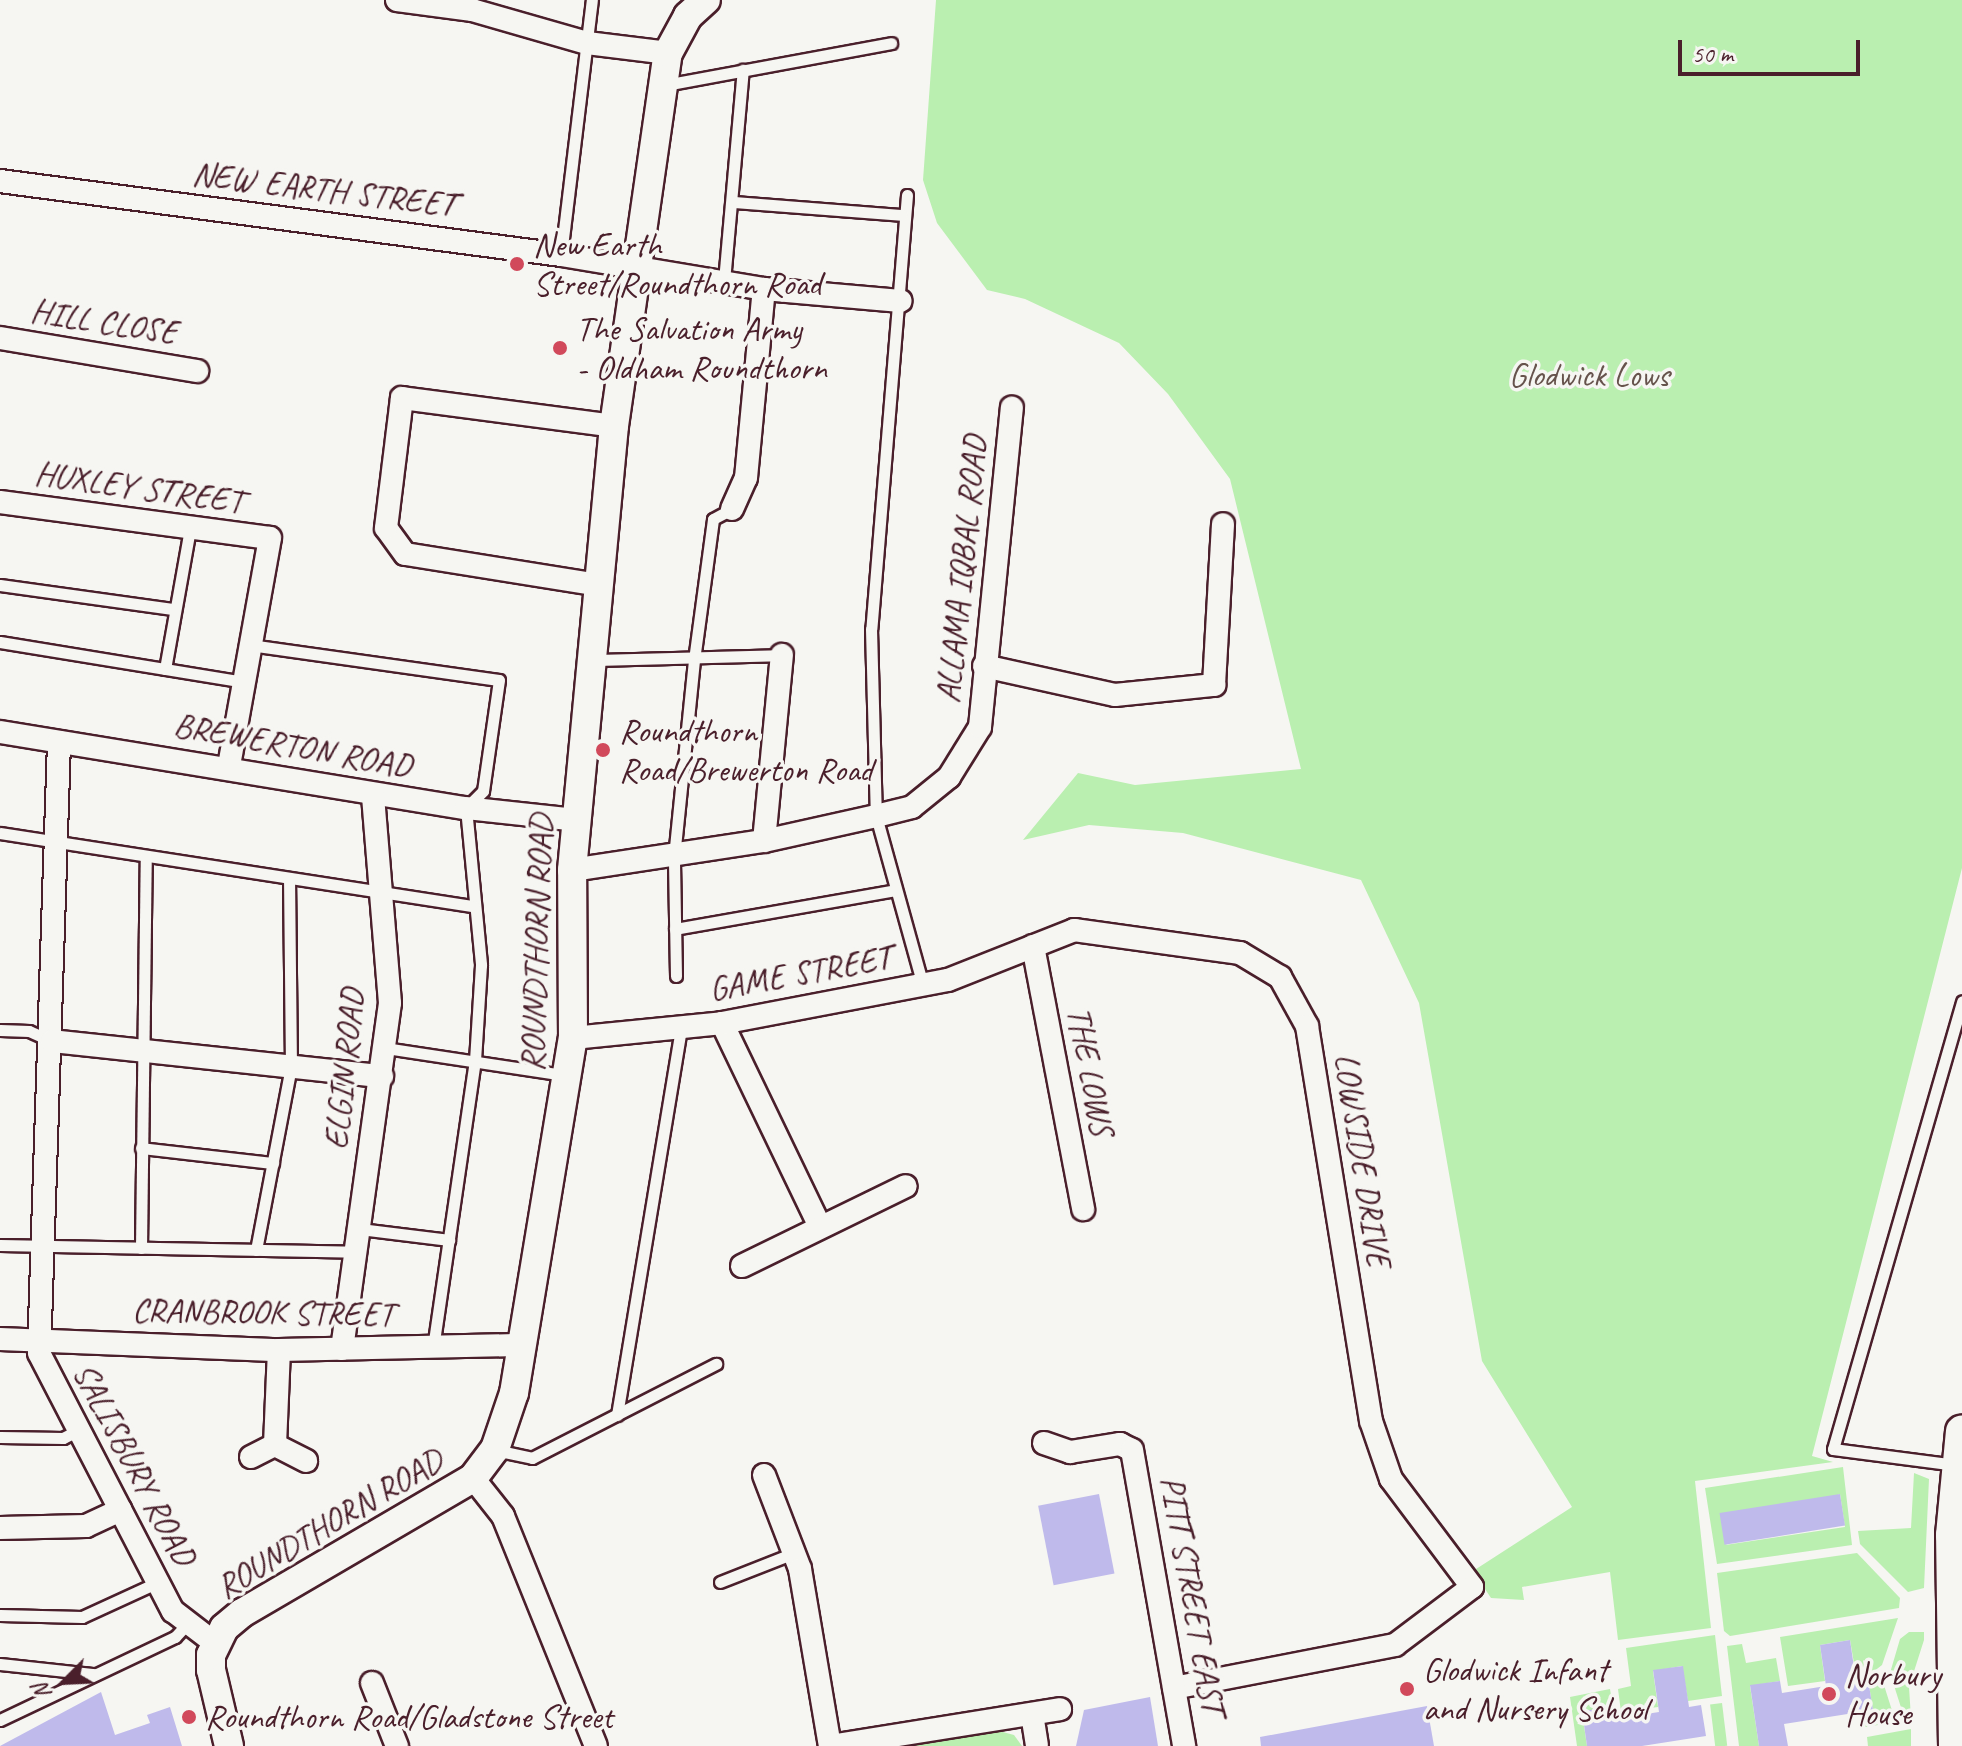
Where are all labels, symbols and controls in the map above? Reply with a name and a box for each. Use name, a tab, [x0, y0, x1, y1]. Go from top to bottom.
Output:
scale bar	[1682, 24, 1864, 74]
text: 50 m	[1692, 39, 1733, 69]
street label: NEW EARTH STREET	[189, 152, 459, 226]
place label: New Earth Street/Roundthorn Road	[533, 224, 821, 304]
marker: New Earth Street/Roundthorn Road	[508, 255, 526, 273]
street label: HILL CLOSE	[27, 289, 181, 353]
place label: The Salvation Army - Oldham Roundthorn	[576, 308, 827, 388]
marker: The Salvation Army - Oldham Roundthorn	[551, 339, 569, 357]
park label: Glodwick Lows	[1509, 355, 1669, 395]
street label: ALLAMA IQBAL ROAD	[927, 433, 995, 705]
street label: HUXLEY STREET	[33, 452, 245, 522]
street label: BREWERTON ROAD	[171, 704, 415, 786]
place label: Roundthorn Road/Brewerton Road	[619, 710, 873, 790]
marker: Roundthorn Road/Brewerton Road	[594, 741, 612, 759]
street label: ROUNDTHORN ROAD	[511, 813, 561, 1073]
street label: GAME STREET	[706, 937, 894, 1009]
street label: ELGIN ROAD	[315, 987, 373, 1151]
street label: THE LOWS	[1058, 1002, 1124, 1140]
street label: LOWSIDE DRIVE	[1326, 1050, 1400, 1270]
street label: CRANBROOK STREET	[132, 1289, 394, 1335]
street label: SALISBURY ROAD	[65, 1356, 205, 1572]
street label: ROUNDTHORN ROAD	[208, 1439, 450, 1607]
street label: PITT STREET EAST	[1152, 1472, 1234, 1718]
north arrow	[24, 1642, 104, 1722]
place label: Glodwick Infant and Nursery School	[1423, 1649, 1648, 1728]
place label: Norbury House	[1845, 1654, 1941, 1734]
text: N	[27, 1680, 58, 1704]
marker: Glodwick Infant and Nursery School	[1398, 1680, 1416, 1698]
marker: Norbury House	[1820, 1685, 1838, 1703]
place label: Roundthorn Road/Gladstone Street	[205, 1697, 613, 1737]
marker: Roundthorn Road/Gladstone Street	[180, 1708, 198, 1726]

